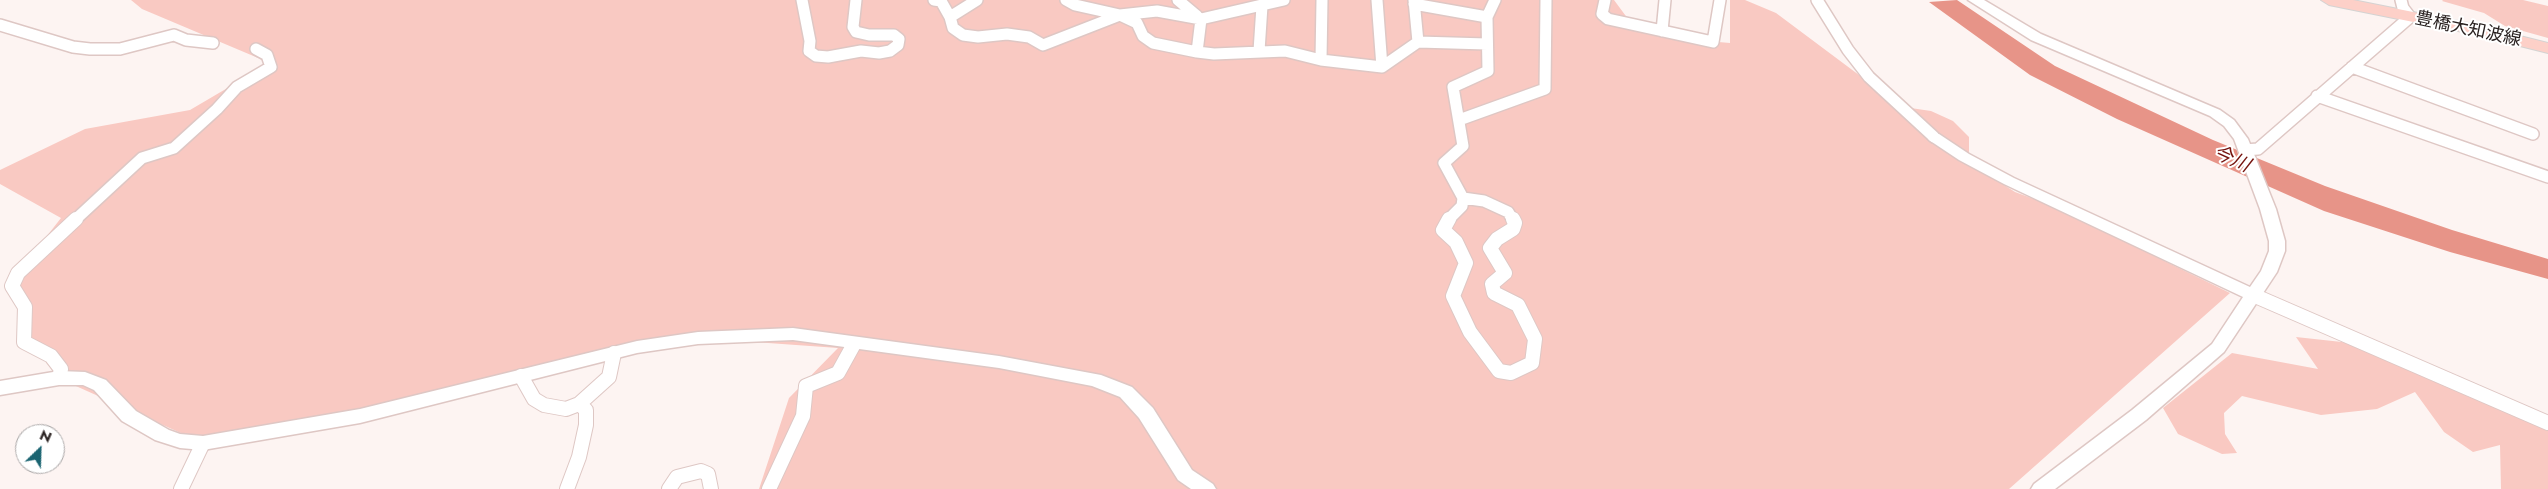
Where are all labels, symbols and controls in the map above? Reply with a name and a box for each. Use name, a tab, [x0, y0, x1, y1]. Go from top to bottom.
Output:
street label: 豊橋大知波線	[2413, 8, 2523, 52]
water label: 今川	[2209, 142, 2253, 178]
north arrow	[15, 424, 65, 474]
text: N	[37, 425, 55, 448]

